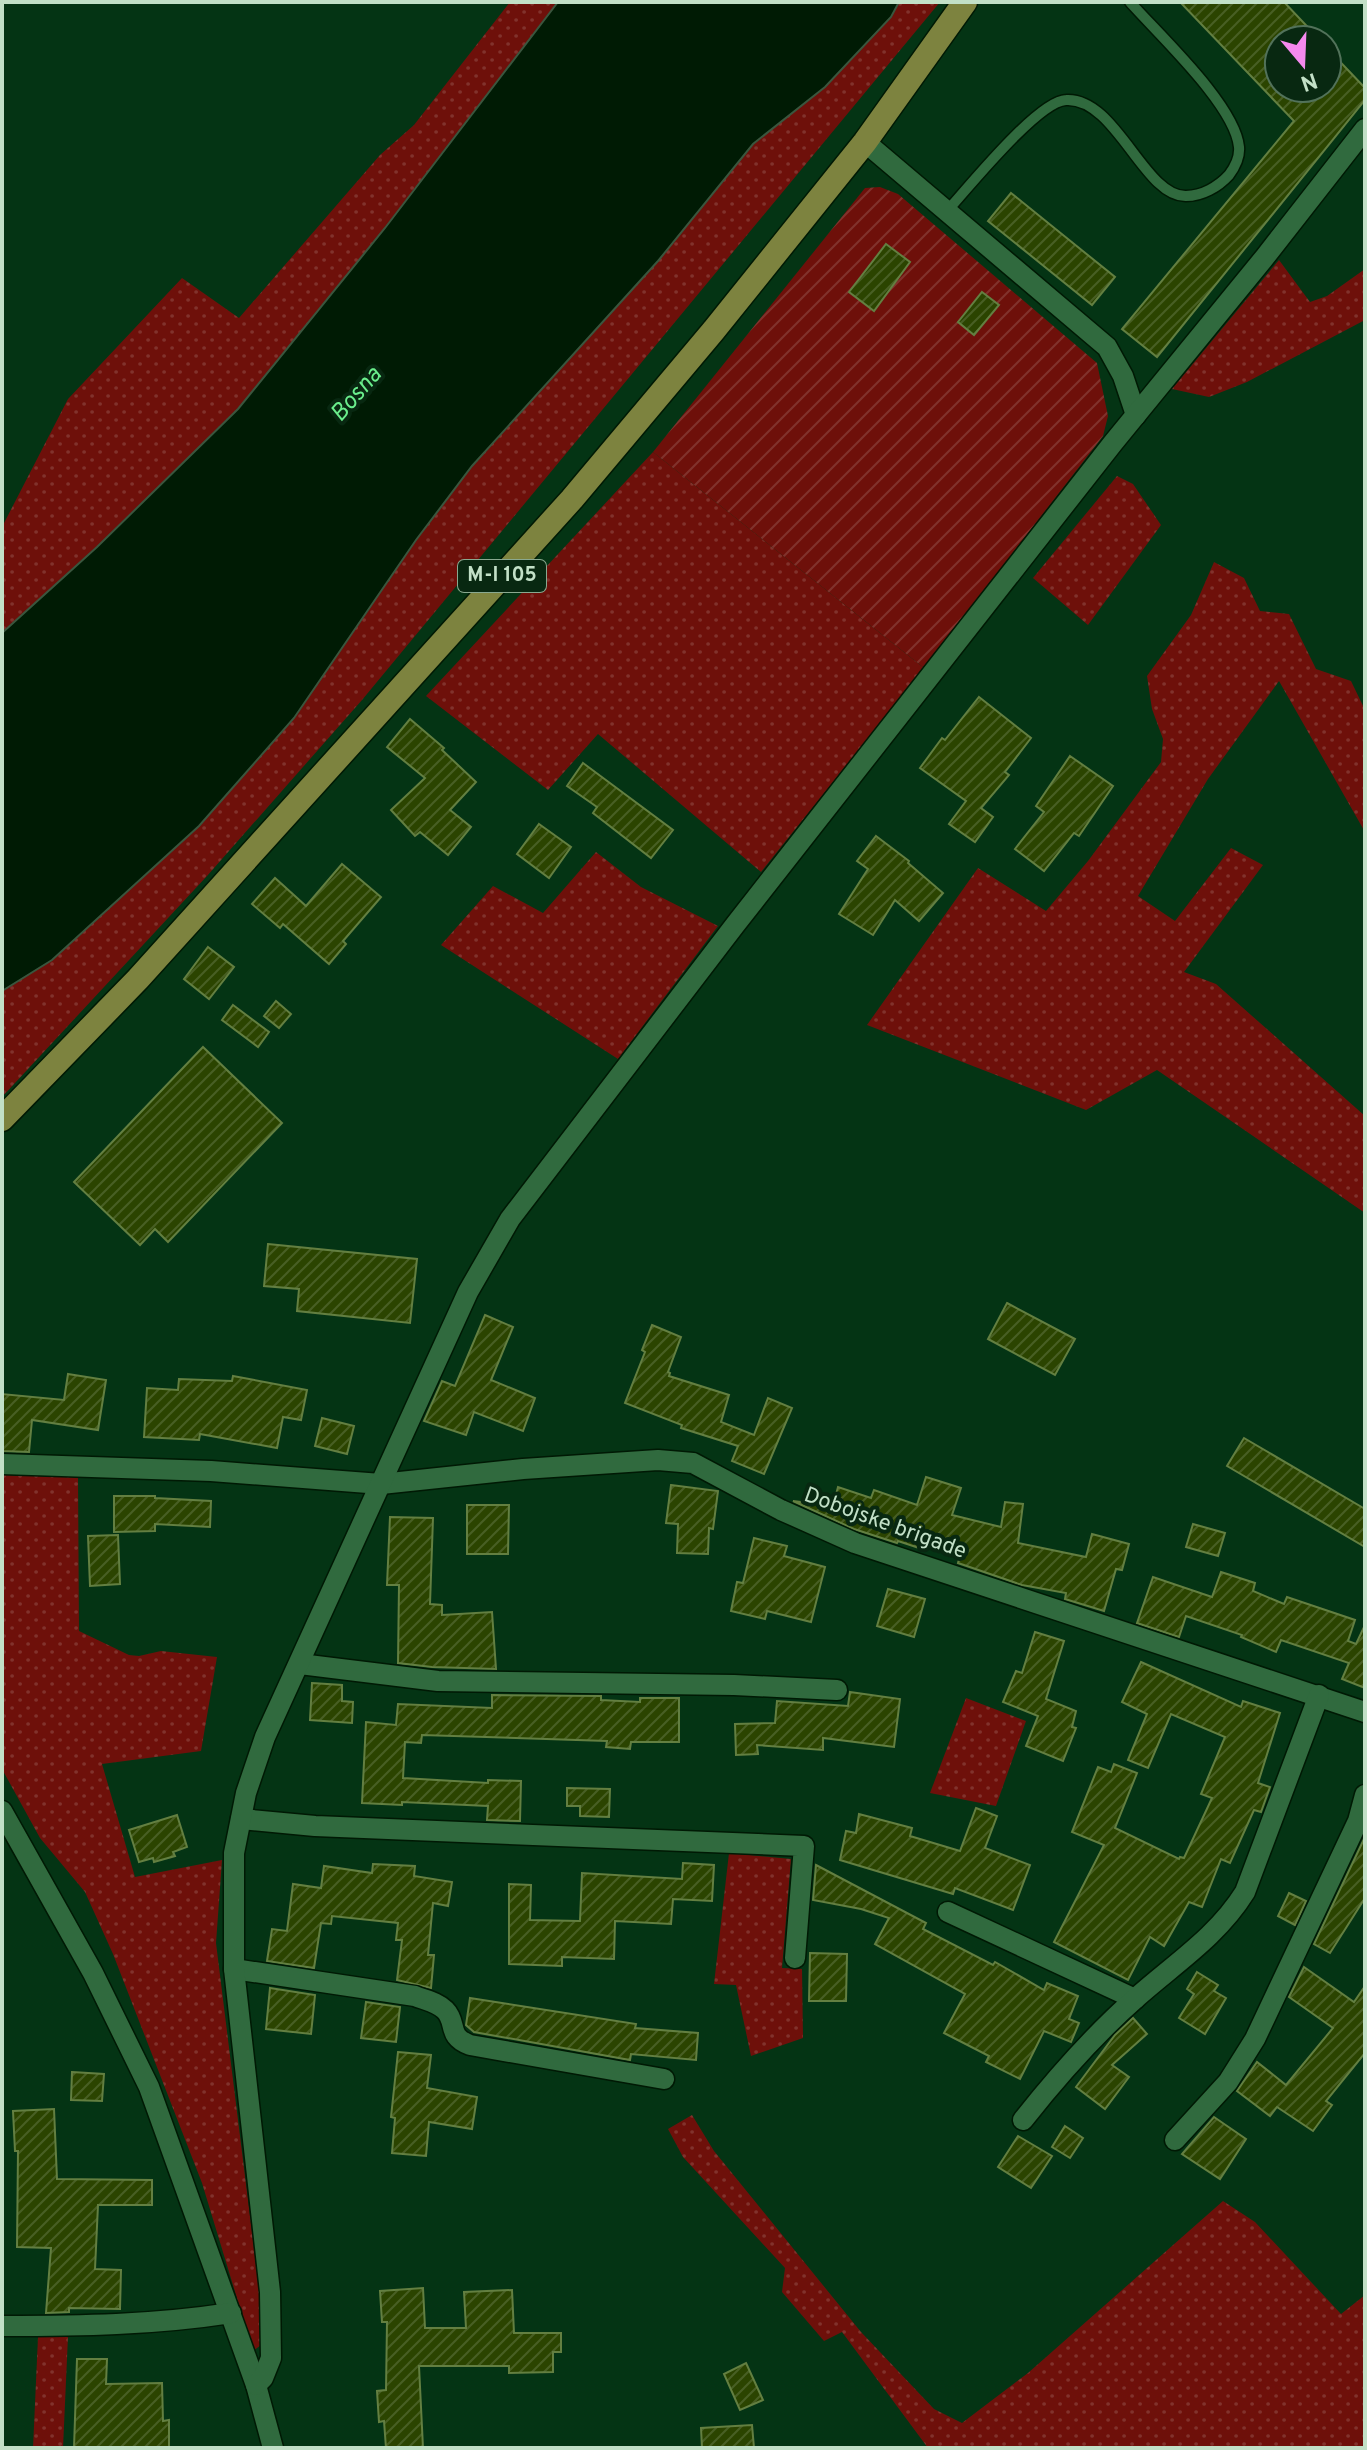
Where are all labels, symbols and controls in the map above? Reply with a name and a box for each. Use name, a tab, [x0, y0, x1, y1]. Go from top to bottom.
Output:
north arrow	[1263, 24, 1343, 104]
text: N	[1297, 65, 1321, 96]
water label: Bosna	[325, 361, 390, 429]
road number: M-I 105	[458, 560, 546, 592]
street label: Dobojske brigade	[800, 1482, 970, 1566]

